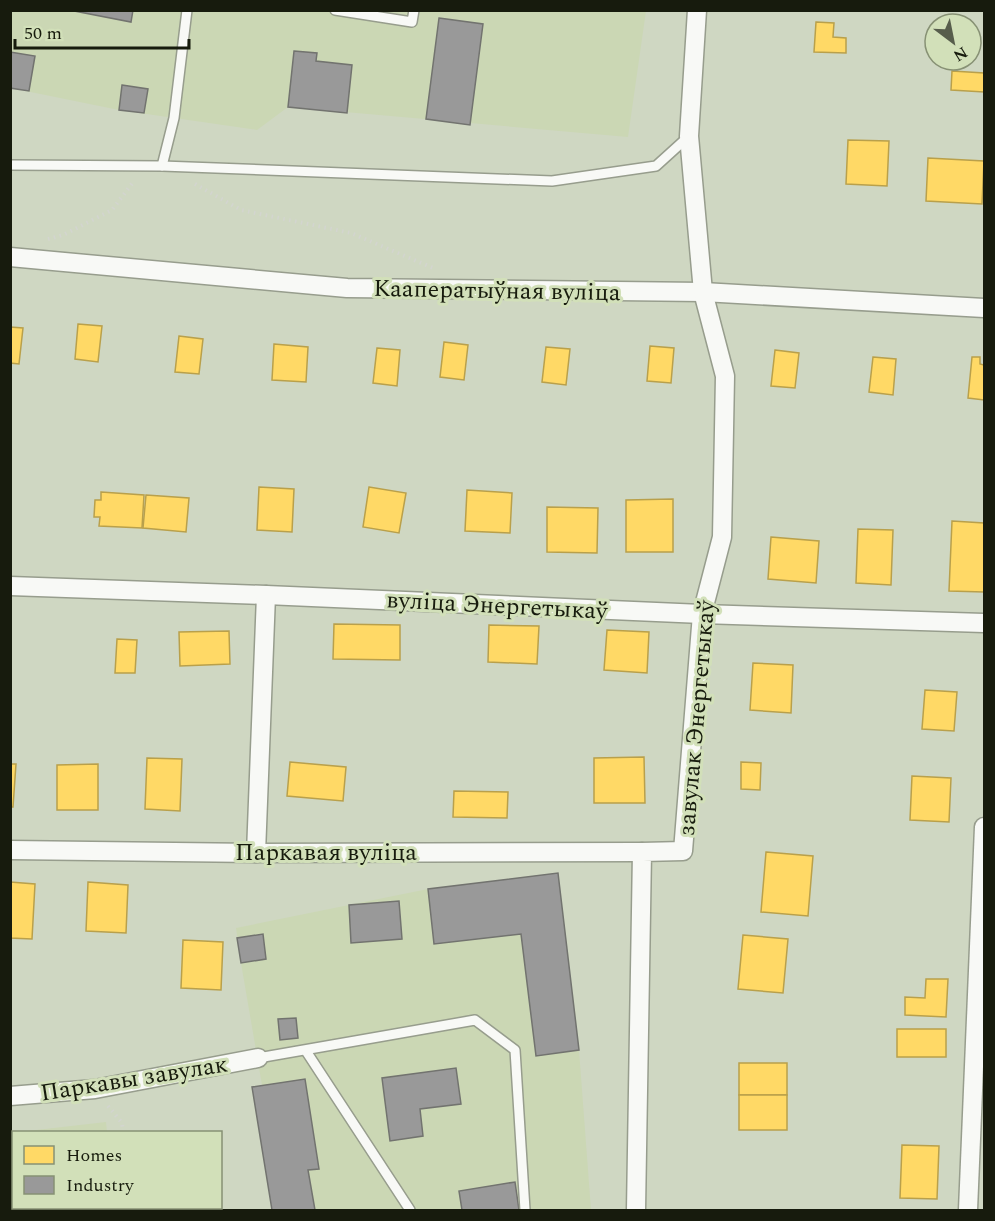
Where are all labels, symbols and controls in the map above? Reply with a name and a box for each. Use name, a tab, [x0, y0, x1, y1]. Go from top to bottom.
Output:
scale bar	[15, 12, 189, 50]
north arrow	[923, 12, 983, 72]
text: 50 m	[24, 20, 62, 47]
text: N	[949, 40, 972, 68]
street label: Кааператыўная вуліца	[373, 271, 621, 311]
street label: вуліца Энергетыкаў	[386, 582, 610, 630]
street label: завулак Энергетыкаў	[669, 597, 725, 837]
street label: Паркавая вуліца	[235, 835, 417, 871]
street label: Паркавы завулак	[38, 1046, 231, 1112]
legend	[12, 1131, 222, 1209]
text: Homes	[66, 1142, 122, 1169]
text: Industry	[66, 1172, 135, 1199]

